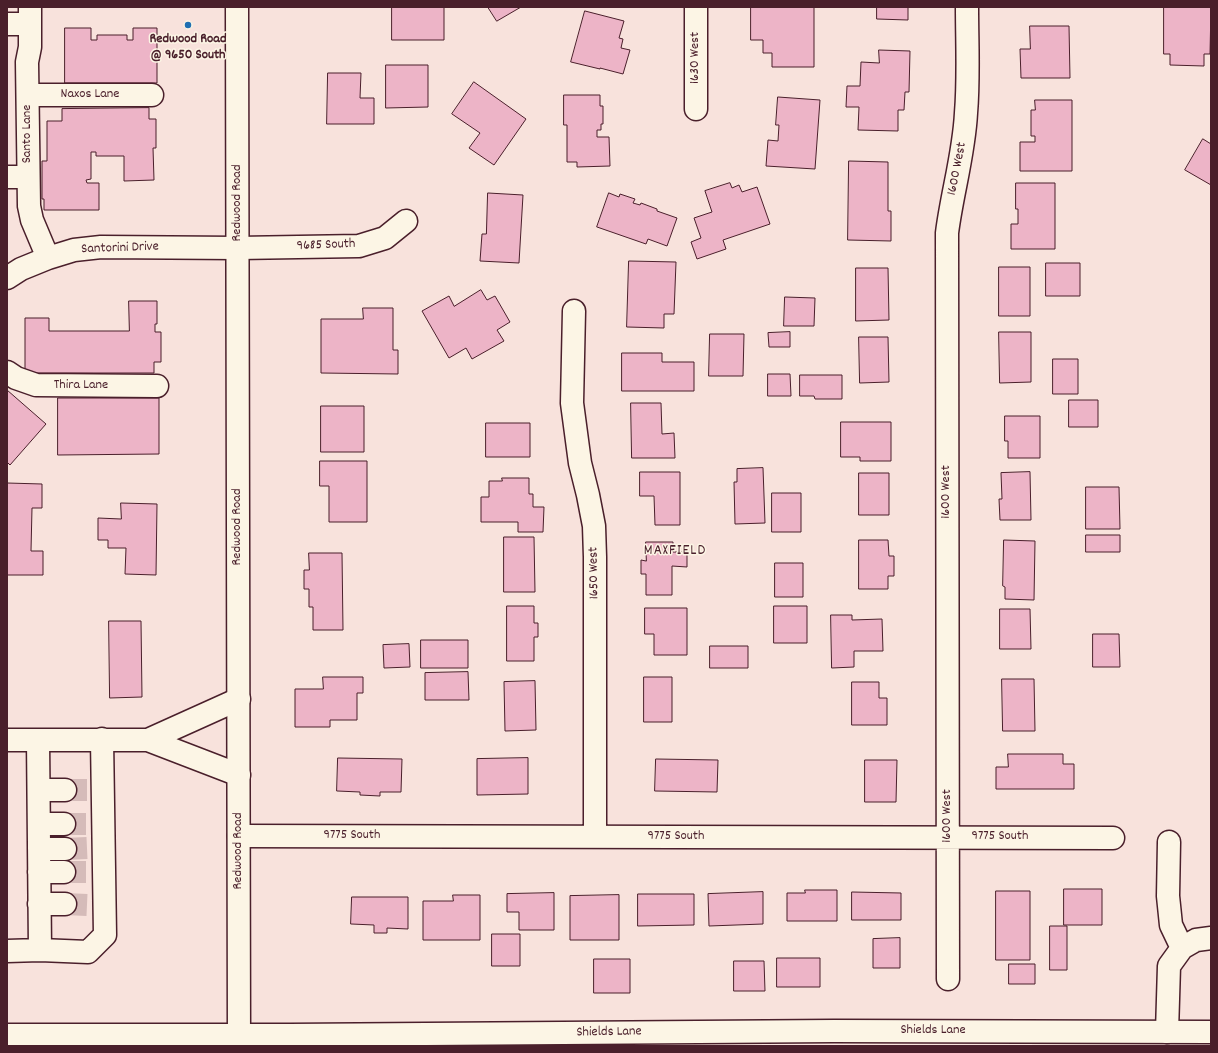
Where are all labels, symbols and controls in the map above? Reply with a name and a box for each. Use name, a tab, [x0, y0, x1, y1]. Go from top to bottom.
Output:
marker: Redwood Road @ 9650 South	[183, 20, 193, 30]
place label: Redwood Road @ 9650 South	[150, 32, 226, 64]
street label: 1630 West	[688, 32, 704, 84]
street label: Naxos Lane	[61, 87, 119, 103]
street label: Santo Lane	[20, 105, 36, 163]
street label: 1600 West	[945, 141, 971, 197]
street label: Redwood Road	[230, 165, 246, 241]
street label: 9685 South	[296, 237, 356, 255]
street label: Santorini Drive	[81, 239, 159, 259]
street label: Thira Lane	[54, 378, 108, 394]
street label: 1600 West	[939, 465, 955, 519]
street label: Redwood Road	[230, 489, 246, 565]
district label: MAXFIELD	[644, 543, 706, 561]
street label: 1650 West	[586, 547, 604, 599]
street label: 1600 West	[940, 789, 956, 843]
street label: Redwood Road	[231, 813, 247, 889]
street label: 9775 South	[324, 828, 380, 844]
street label: 9775 South	[648, 829, 704, 845]
street label: 9775 South	[972, 829, 1028, 845]
street label: Shields Lane	[900, 1023, 966, 1039]
street label: Shields Lane	[576, 1024, 642, 1042]

